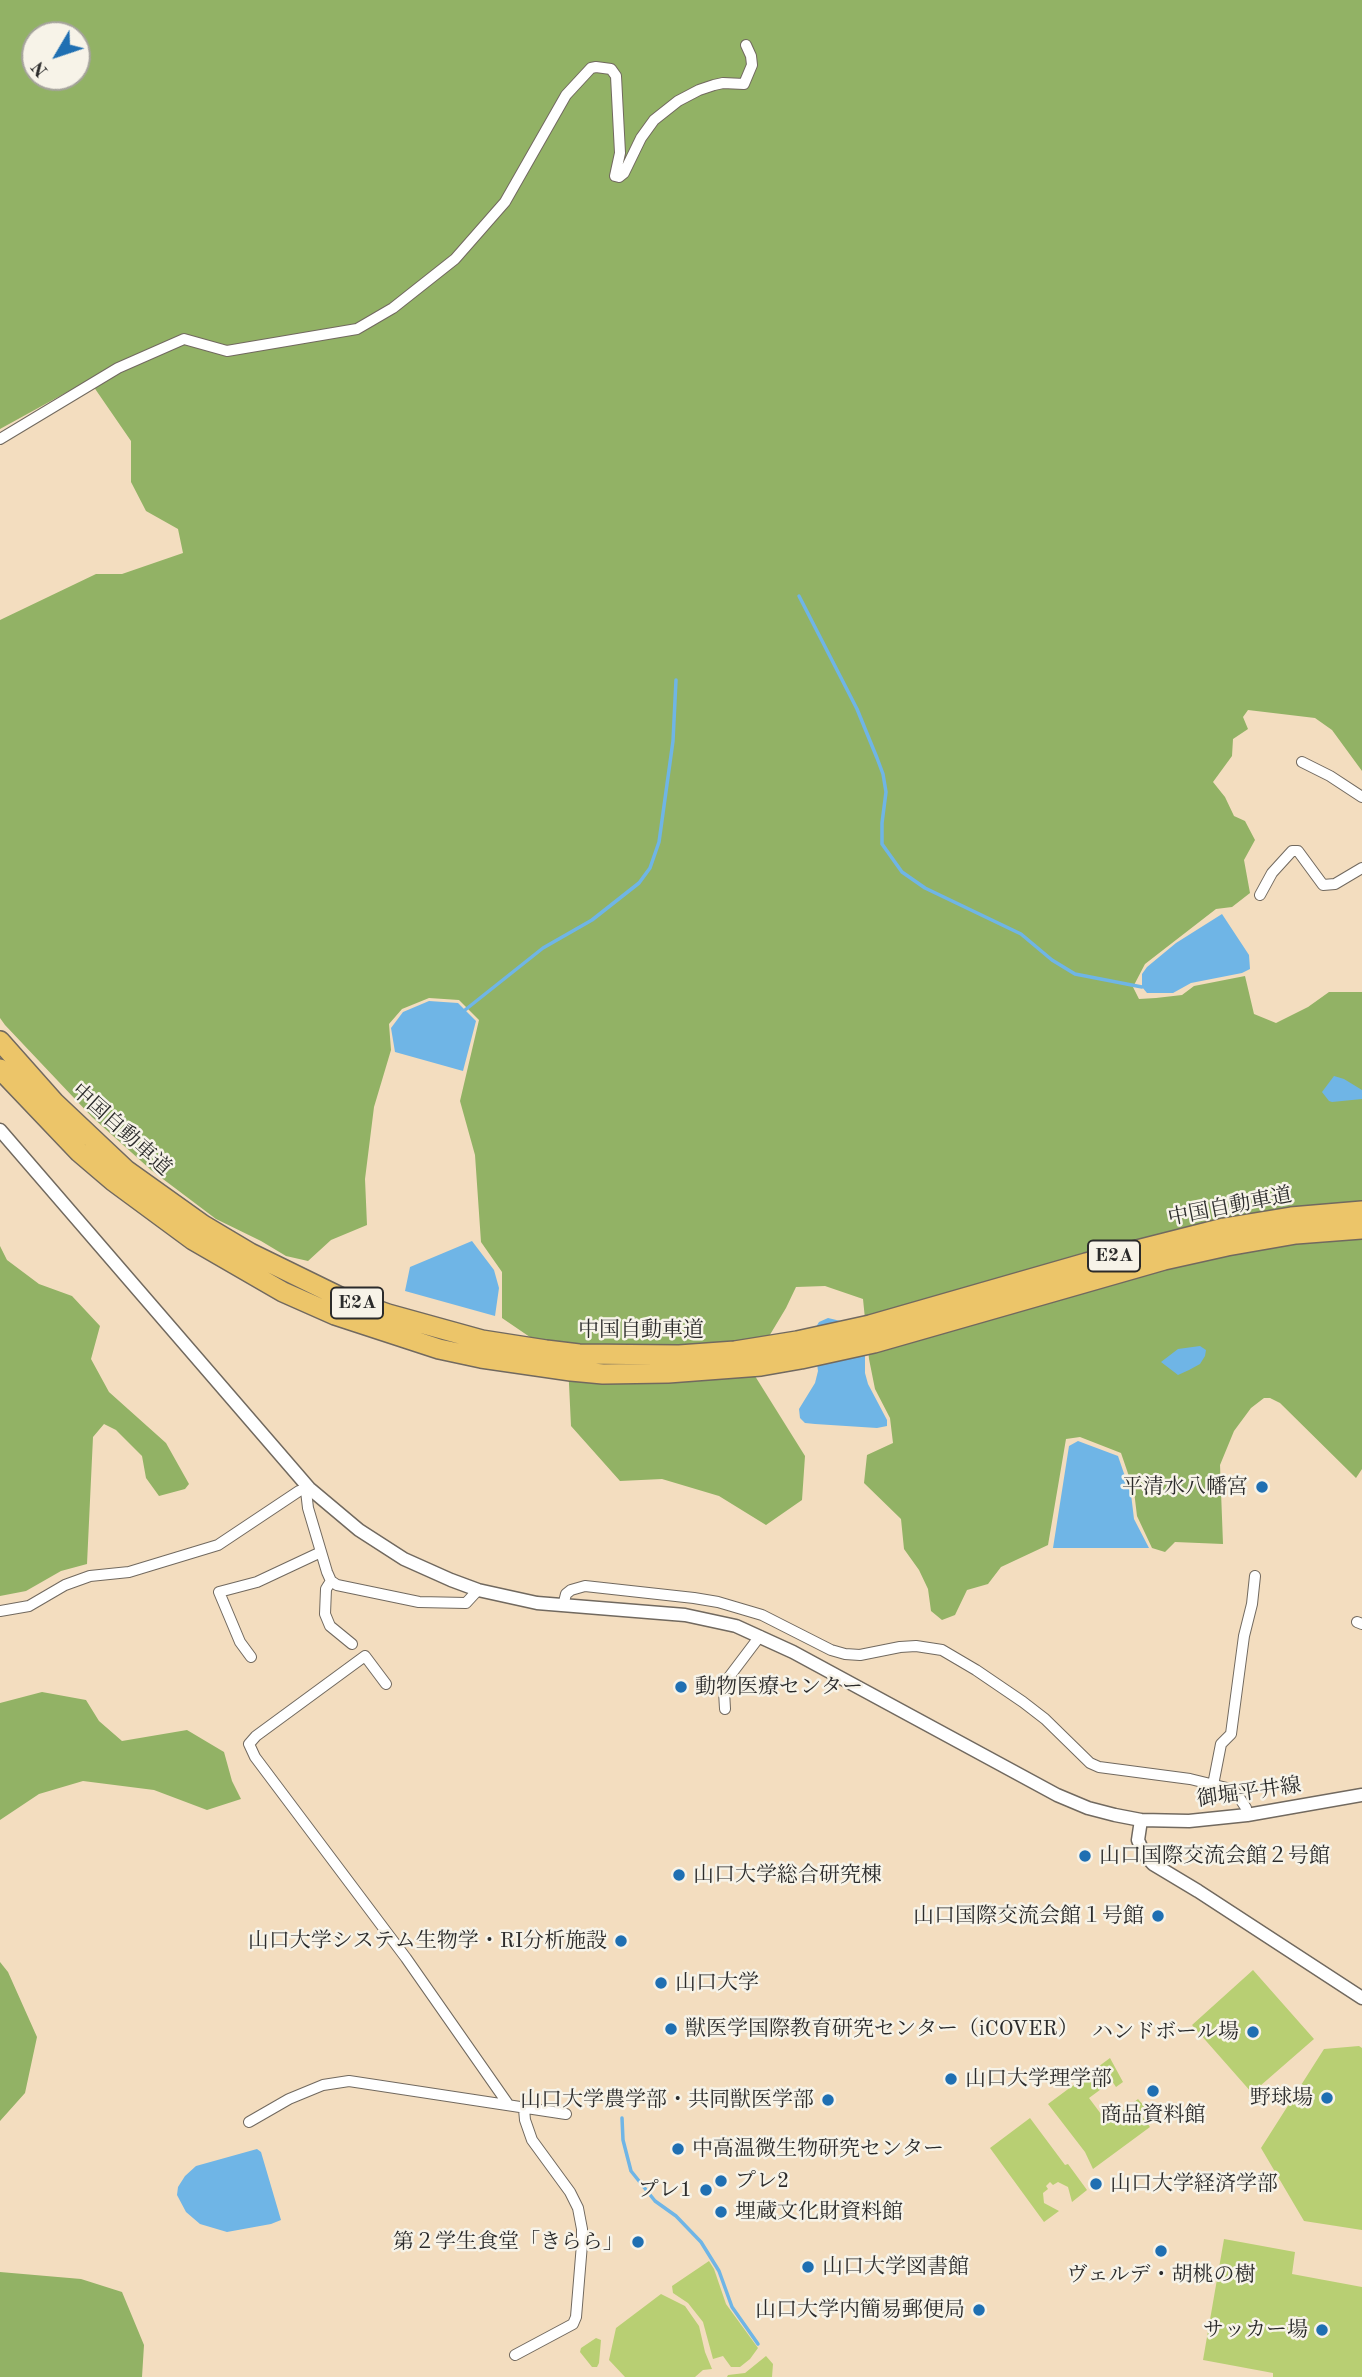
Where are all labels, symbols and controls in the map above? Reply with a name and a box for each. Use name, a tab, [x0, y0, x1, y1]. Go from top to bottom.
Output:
north arrow	[21, 21, 91, 91]
text: N	[29, 57, 53, 80]
street label: 中国自動車道	[66, 1078, 176, 1182]
street label: 中国自動車道	[1166, 1183, 1294, 1231]
road number: E2A	[1088, 1240, 1140, 1272]
road number: E2A	[331, 1288, 383, 1318]
street label: 中国自動車道	[578, 1317, 704, 1343]
place label: 平清水八幡宮	[1122, 1474, 1248, 1500]
marker: 平清水八幡宮	[1254, 1479, 1270, 1495]
place label: 動物医療センター	[695, 1674, 863, 1700]
marker: 動物医療センター	[673, 1679, 689, 1695]
street label: 御堀平井線	[1195, 1773, 1303, 1813]
place label: 山口国際交流会館２号館	[1099, 1843, 1330, 1869]
marker: 山口国際交流会館２号館	[1077, 1848, 1093, 1864]
place label: 山口大学総合研究棟	[693, 1862, 882, 1888]
marker: 山口大学総合研究棟	[671, 1867, 687, 1883]
place label: 山口国際交流会館１号館	[913, 1903, 1144, 1929]
marker: 山口国際交流会館１号館	[1150, 1908, 1166, 1924]
place label: 山口大学システム生物学・RI分析施設	[248, 1928, 607, 1954]
marker: 山口大学システム生物学・RI分析施設	[613, 1933, 629, 1949]
place label: 山口大学	[675, 1970, 759, 1996]
marker: 山口大学	[653, 1975, 669, 1991]
place label: 獣医学国際教育研究センター（iCOVER）	[685, 2016, 1078, 2042]
place label: ハンドボール場	[1092, 2019, 1239, 2045]
marker: 獣医学国際教育研究センター（iCOVER）	[663, 2021, 679, 2037]
marker: ハンドボール場	[1245, 2024, 1261, 2040]
place label: 山口大学理学部	[965, 2066, 1112, 2092]
marker: 山口大学理学部	[943, 2071, 959, 2087]
marker: 商品資料館	[1145, 2083, 1161, 2099]
place label: 野球場	[1250, 2085, 1313, 2111]
place label: 山口大学農学部・共同獣医学部	[520, 2087, 814, 2113]
marker: 野球場	[1319, 2090, 1335, 2106]
marker: 山口大学農学部・共同獣医学部	[820, 2092, 836, 2108]
place label: 商品資料館	[1101, 2102, 1205, 2128]
place label: 中高温微生物研究センター	[692, 2136, 944, 2162]
marker: 中高温微生物研究センター	[670, 2141, 686, 2157]
place label: プレ2	[735, 2168, 789, 2194]
place label: 山口大学経済学部	[1110, 2171, 1278, 2197]
marker: プレ2	[713, 2173, 729, 2189]
marker: 山口大学経済学部	[1088, 2176, 1104, 2192]
place label: プレ1	[638, 2177, 692, 2203]
marker: プレ1	[698, 2182, 714, 2198]
place label: 埋蔵文化財資料館	[735, 2199, 903, 2225]
marker: 埋蔵文化財資料館	[713, 2204, 729, 2220]
place label: 第２学生食堂「きらら」	[393, 2229, 624, 2255]
marker: 第２学生食堂「きらら」	[630, 2234, 646, 2250]
marker: ヴェルデ・胡桃の樹	[1153, 2243, 1169, 2259]
place label: 山口大学図書館	[822, 2254, 969, 2280]
marker: 山口大学図書館	[800, 2259, 816, 2275]
place label: ヴェルデ・胡桃の樹	[1067, 2262, 1255, 2288]
place label: 山口大学内簡易郵便局	[755, 2297, 965, 2323]
marker: 山口大学内簡易郵便局	[971, 2302, 987, 2318]
place label: サッカー場	[1203, 2317, 1308, 2343]
marker: サッカー場	[1314, 2322, 1330, 2338]

